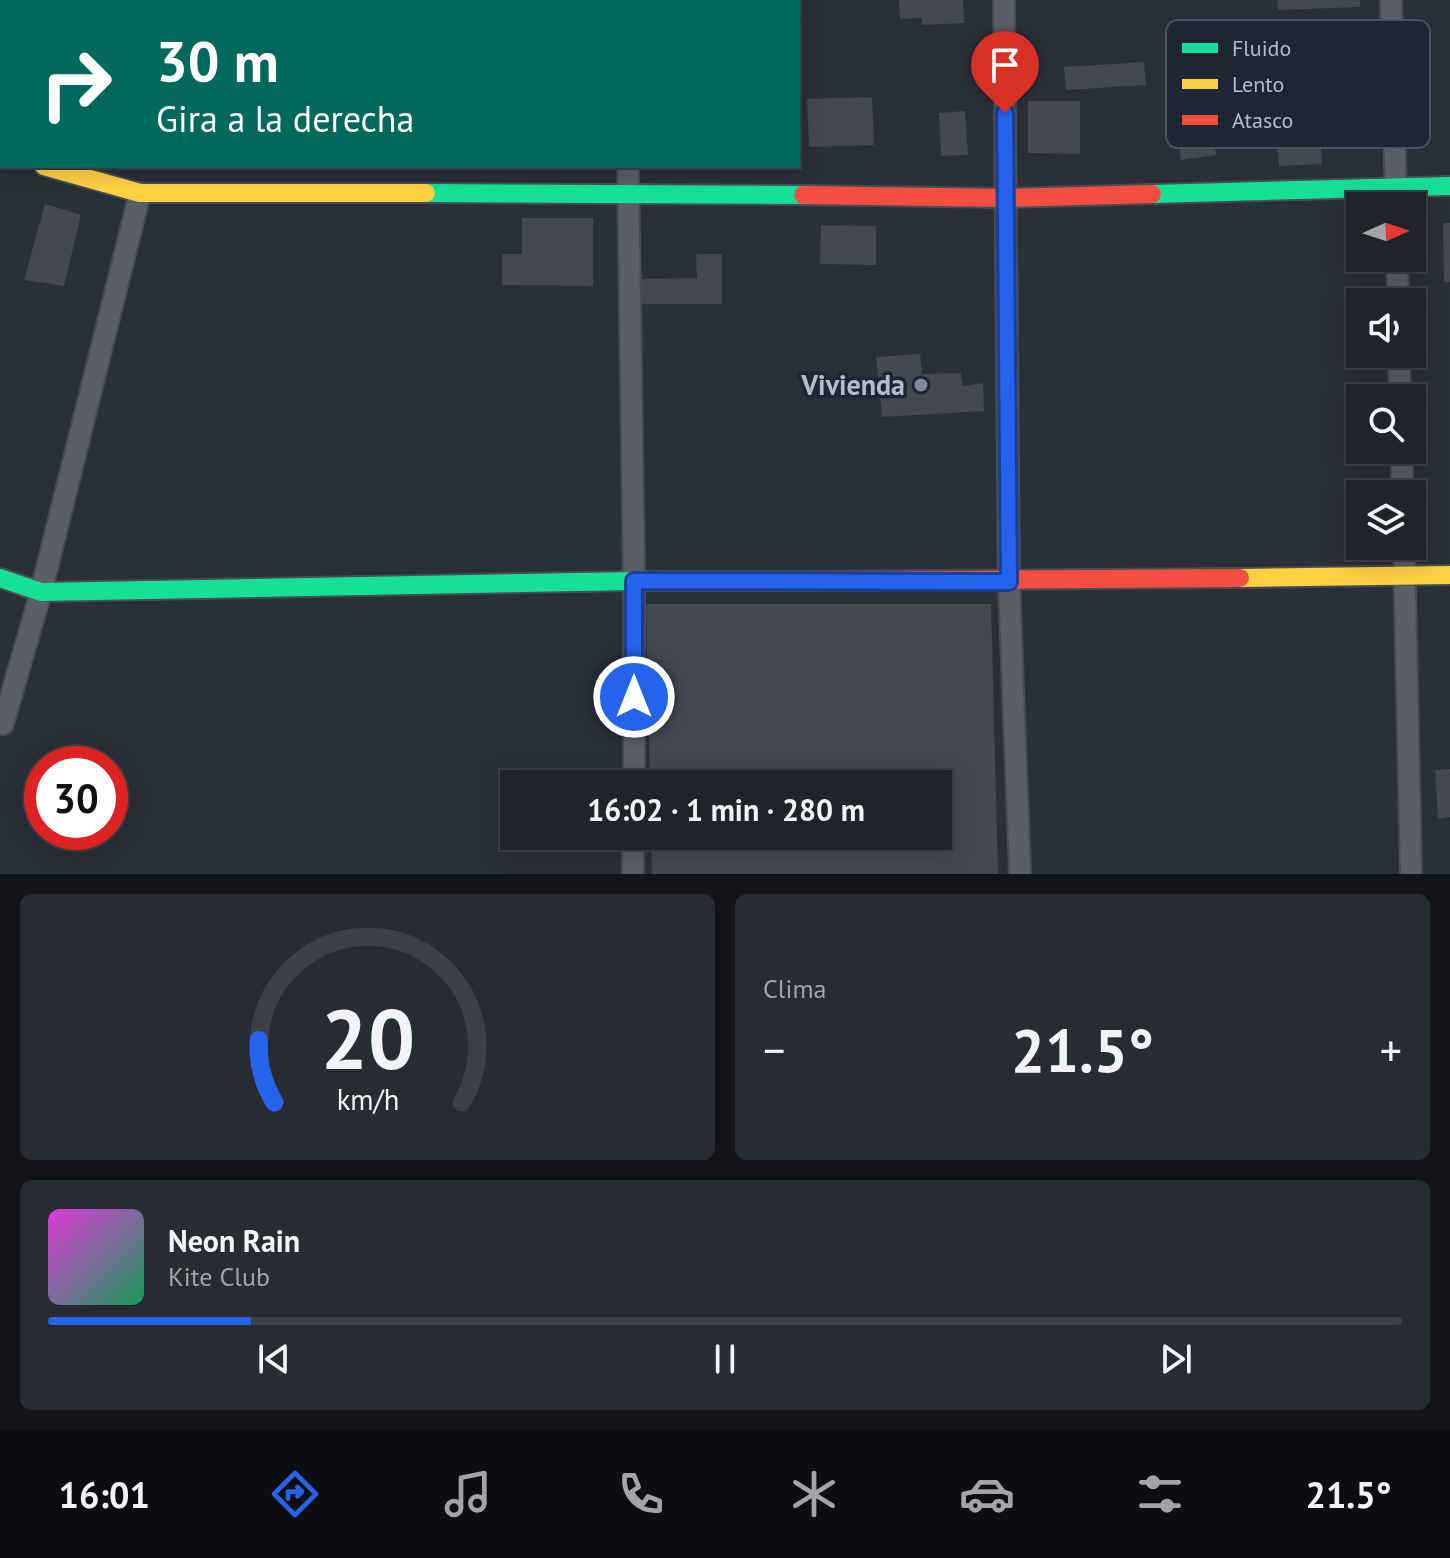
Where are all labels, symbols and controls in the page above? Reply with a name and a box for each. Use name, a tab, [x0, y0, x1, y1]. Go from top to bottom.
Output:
legend	[1166, 20, 1430, 148]
text: 30 m	[156, 25, 279, 97]
pin	[971, 31, 1039, 113]
icon: right	[24, 32, 128, 136]
text: Fluido	[1232, 34, 1291, 62]
icon: arrive	[983, 43, 1027, 87]
text: Lento	[1232, 70, 1284, 98]
text: Gira a la derecha	[156, 95, 414, 142]
text: Atasco	[1232, 106, 1293, 134]
north arrow	[1346, 192, 1426, 272]
map controls	[1346, 192, 1426, 560]
button: sound	[1346, 288, 1426, 368]
place label: Vivienda	[800, 366, 905, 403]
marker: Vivienda	[912, 376, 930, 394]
button: search	[1346, 384, 1426, 464]
button: layers	[1346, 480, 1426, 560]
position arrow	[592, 655, 676, 739]
speed limit sign: 30	[24, 746, 128, 850]
text: 16:02 · 1 min · 280 m	[587, 790, 865, 829]
text: Clima	[763, 972, 826, 1005]
text: 20	[320, 984, 415, 1092]
text: 21.5°	[1011, 1011, 1154, 1089]
text: −	[763, 1021, 785, 1078]
text: +	[1380, 1021, 1402, 1078]
text: km/h	[336, 1081, 399, 1118]
text: Neon Rain	[168, 1221, 300, 1260]
text: Kite Club	[168, 1260, 270, 1293]
icon: previous	[252, 1337, 296, 1381]
icon: pause	[703, 1337, 747, 1381]
icon: next	[1154, 1337, 1198, 1381]
icon: directions	[267, 1466, 323, 1522]
icon: music	[440, 1466, 496, 1522]
icon: phone	[613, 1466, 669, 1522]
icon: climate	[786, 1466, 842, 1522]
icon: car	[959, 1466, 1015, 1522]
icon: filters	[1132, 1466, 1188, 1522]
text: 16:01	[59, 1471, 150, 1518]
text: 21.5°	[1306, 1471, 1391, 1518]

